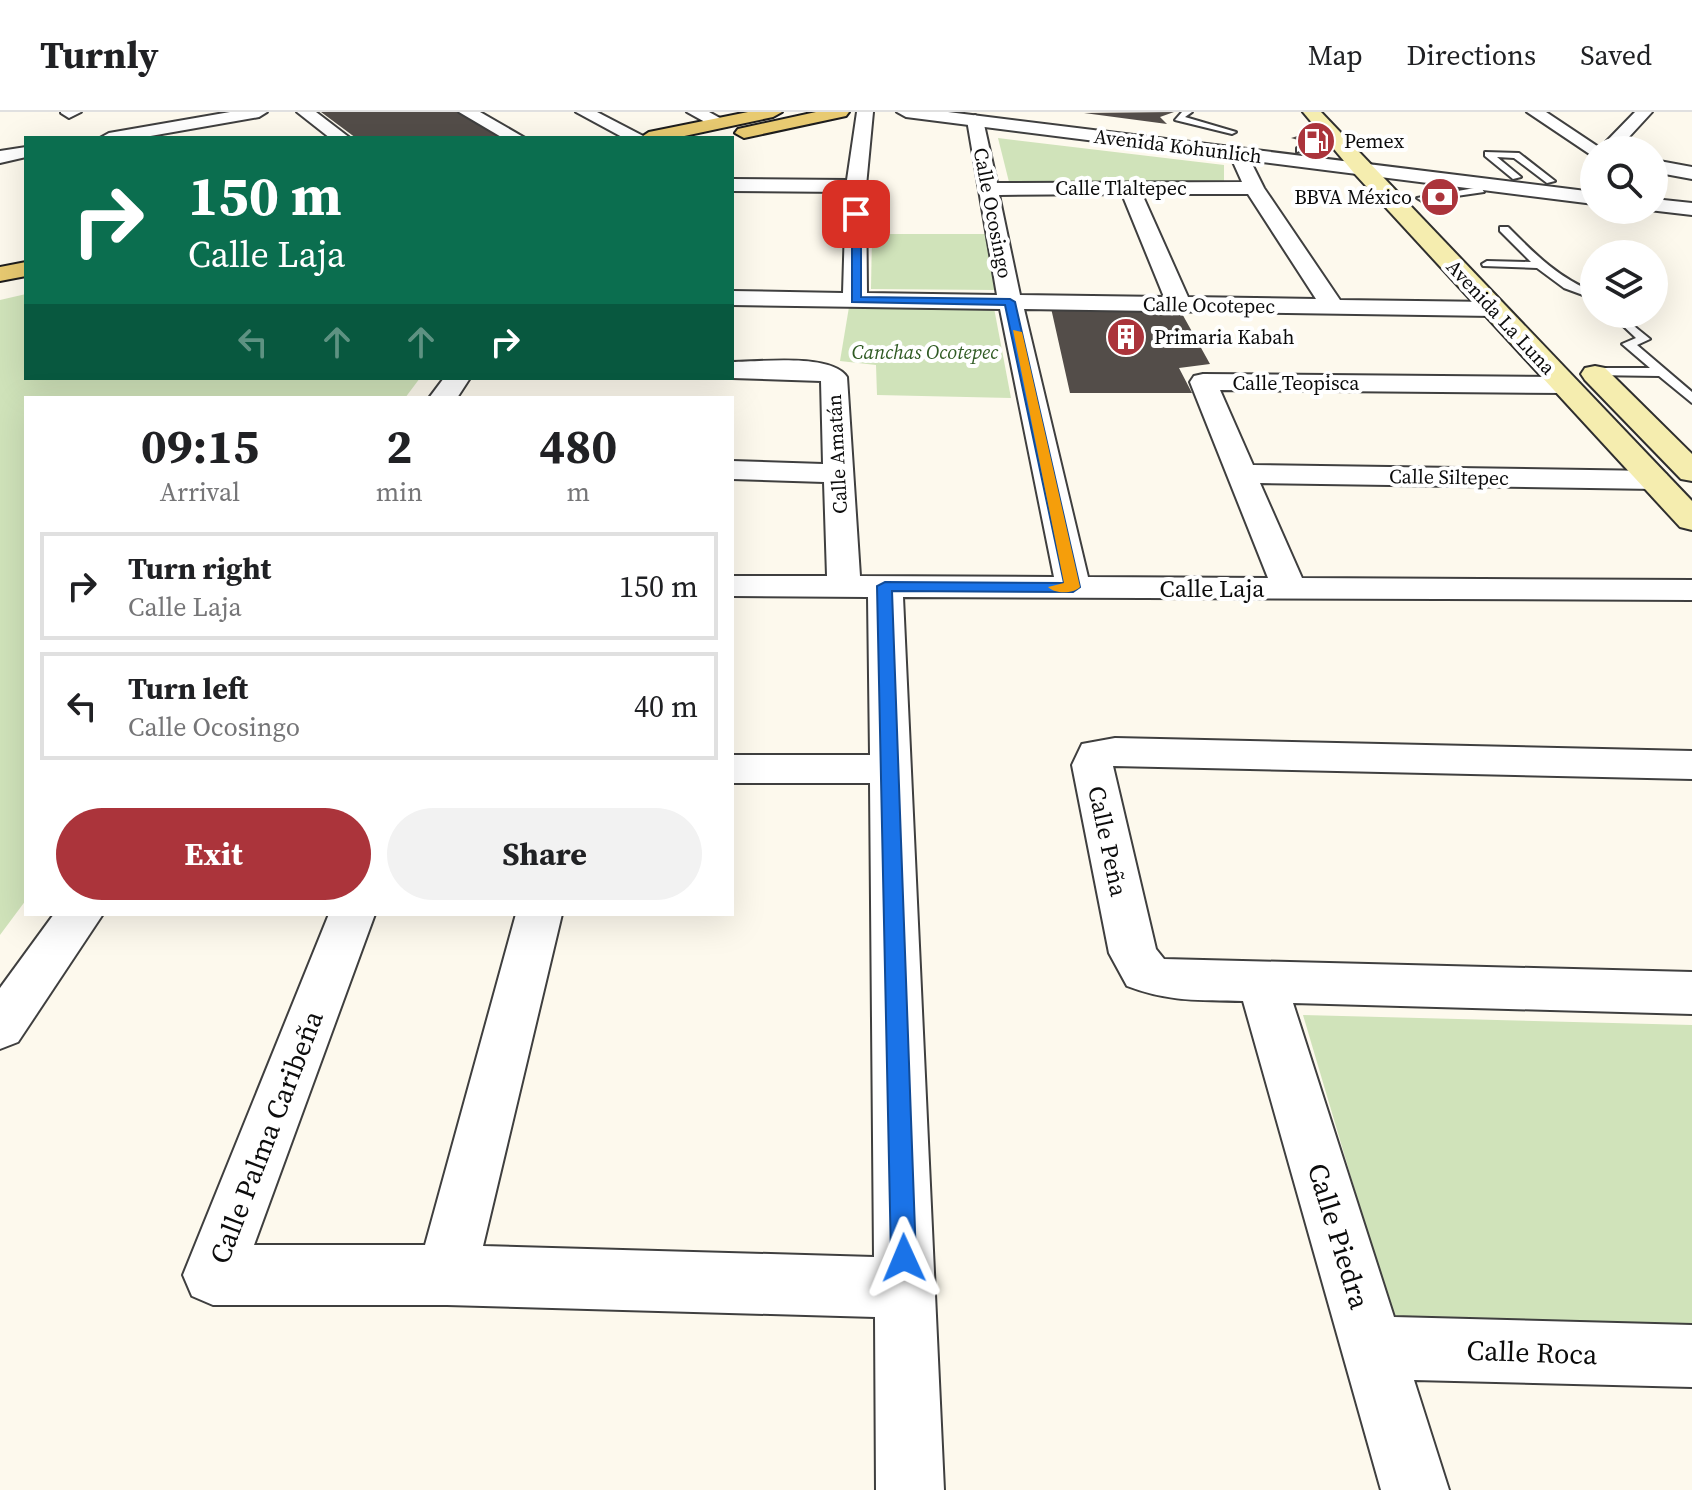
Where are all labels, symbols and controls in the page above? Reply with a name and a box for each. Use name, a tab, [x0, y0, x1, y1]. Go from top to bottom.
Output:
text: Turnly	[40, 29, 159, 81]
text: Map	[1308, 36, 1363, 74]
text: Directions	[1407, 36, 1536, 74]
text: Saved	[1580, 36, 1652, 74]
fuel station icon: Pemex	[1295, 120, 1337, 162]
street label: Avenida Kohunlich	[1092, 122, 1264, 170]
place label: Pemex	[1344, 127, 1405, 155]
map controls	[1580, 136, 1668, 328]
button: search	[1580, 136, 1668, 224]
street label: Calle Ocosingo	[967, 145, 1019, 281]
text: 150 m	[188, 157, 342, 234]
icon: right	[56, 168, 160, 272]
street label: Calle Tlaltepec	[1055, 174, 1187, 202]
bank icon: BBVA México	[1419, 176, 1461, 218]
pin	[822, 180, 890, 248]
place label: BBVA México	[1294, 183, 1412, 211]
icon: arrive	[834, 192, 878, 236]
text: Calle Laja	[188, 230, 345, 279]
button: layers	[1580, 240, 1668, 328]
street label: Avenida La Luna	[1440, 253, 1562, 381]
street label: Calle Ocotepec	[1143, 290, 1276, 320]
building icon: Primaria Kabah	[1105, 316, 1147, 358]
icon: left	[231, 320, 275, 364]
icon: ahead	[315, 320, 359, 364]
icon: ahead	[399, 320, 443, 364]
icon: right	[483, 320, 527, 364]
place label: Primaria Kabah	[1154, 323, 1294, 351]
park label: Canchas Ocotepec	[852, 338, 999, 366]
street label: Calle Teopisca	[1232, 369, 1360, 397]
street label: Calle Amatán	[820, 393, 854, 515]
text: 09:15	[141, 413, 259, 479]
text: 2	[386, 413, 412, 479]
text: 480	[539, 413, 617, 479]
street label: Calle Siltepec	[1389, 462, 1509, 492]
text: Arrival	[160, 474, 240, 510]
text: min	[376, 474, 423, 510]
text: m	[567, 474, 590, 510]
text: Turn right	[128, 548, 271, 589]
icon: right	[60, 564, 104, 608]
text: 150 m	[619, 566, 698, 607]
street label: Calle Laja	[1160, 572, 1265, 605]
text: Calle Laja	[128, 589, 242, 625]
text: Turn left	[128, 668, 248, 709]
icon: left	[60, 684, 104, 728]
text: 40 m	[634, 686, 698, 727]
text: Calle Ocosingo	[128, 709, 300, 745]
street label: Calle Peña	[1080, 783, 1136, 900]
button: Exit	[56, 808, 371, 900]
button: Share	[387, 808, 702, 900]
street label: Calle Palma Caribeña	[200, 1004, 332, 1269]
street label: Calle Piedra	[1299, 1158, 1379, 1314]
position arrow	[862, 1216, 946, 1300]
street label: Calle Roca	[1466, 1331, 1599, 1373]

